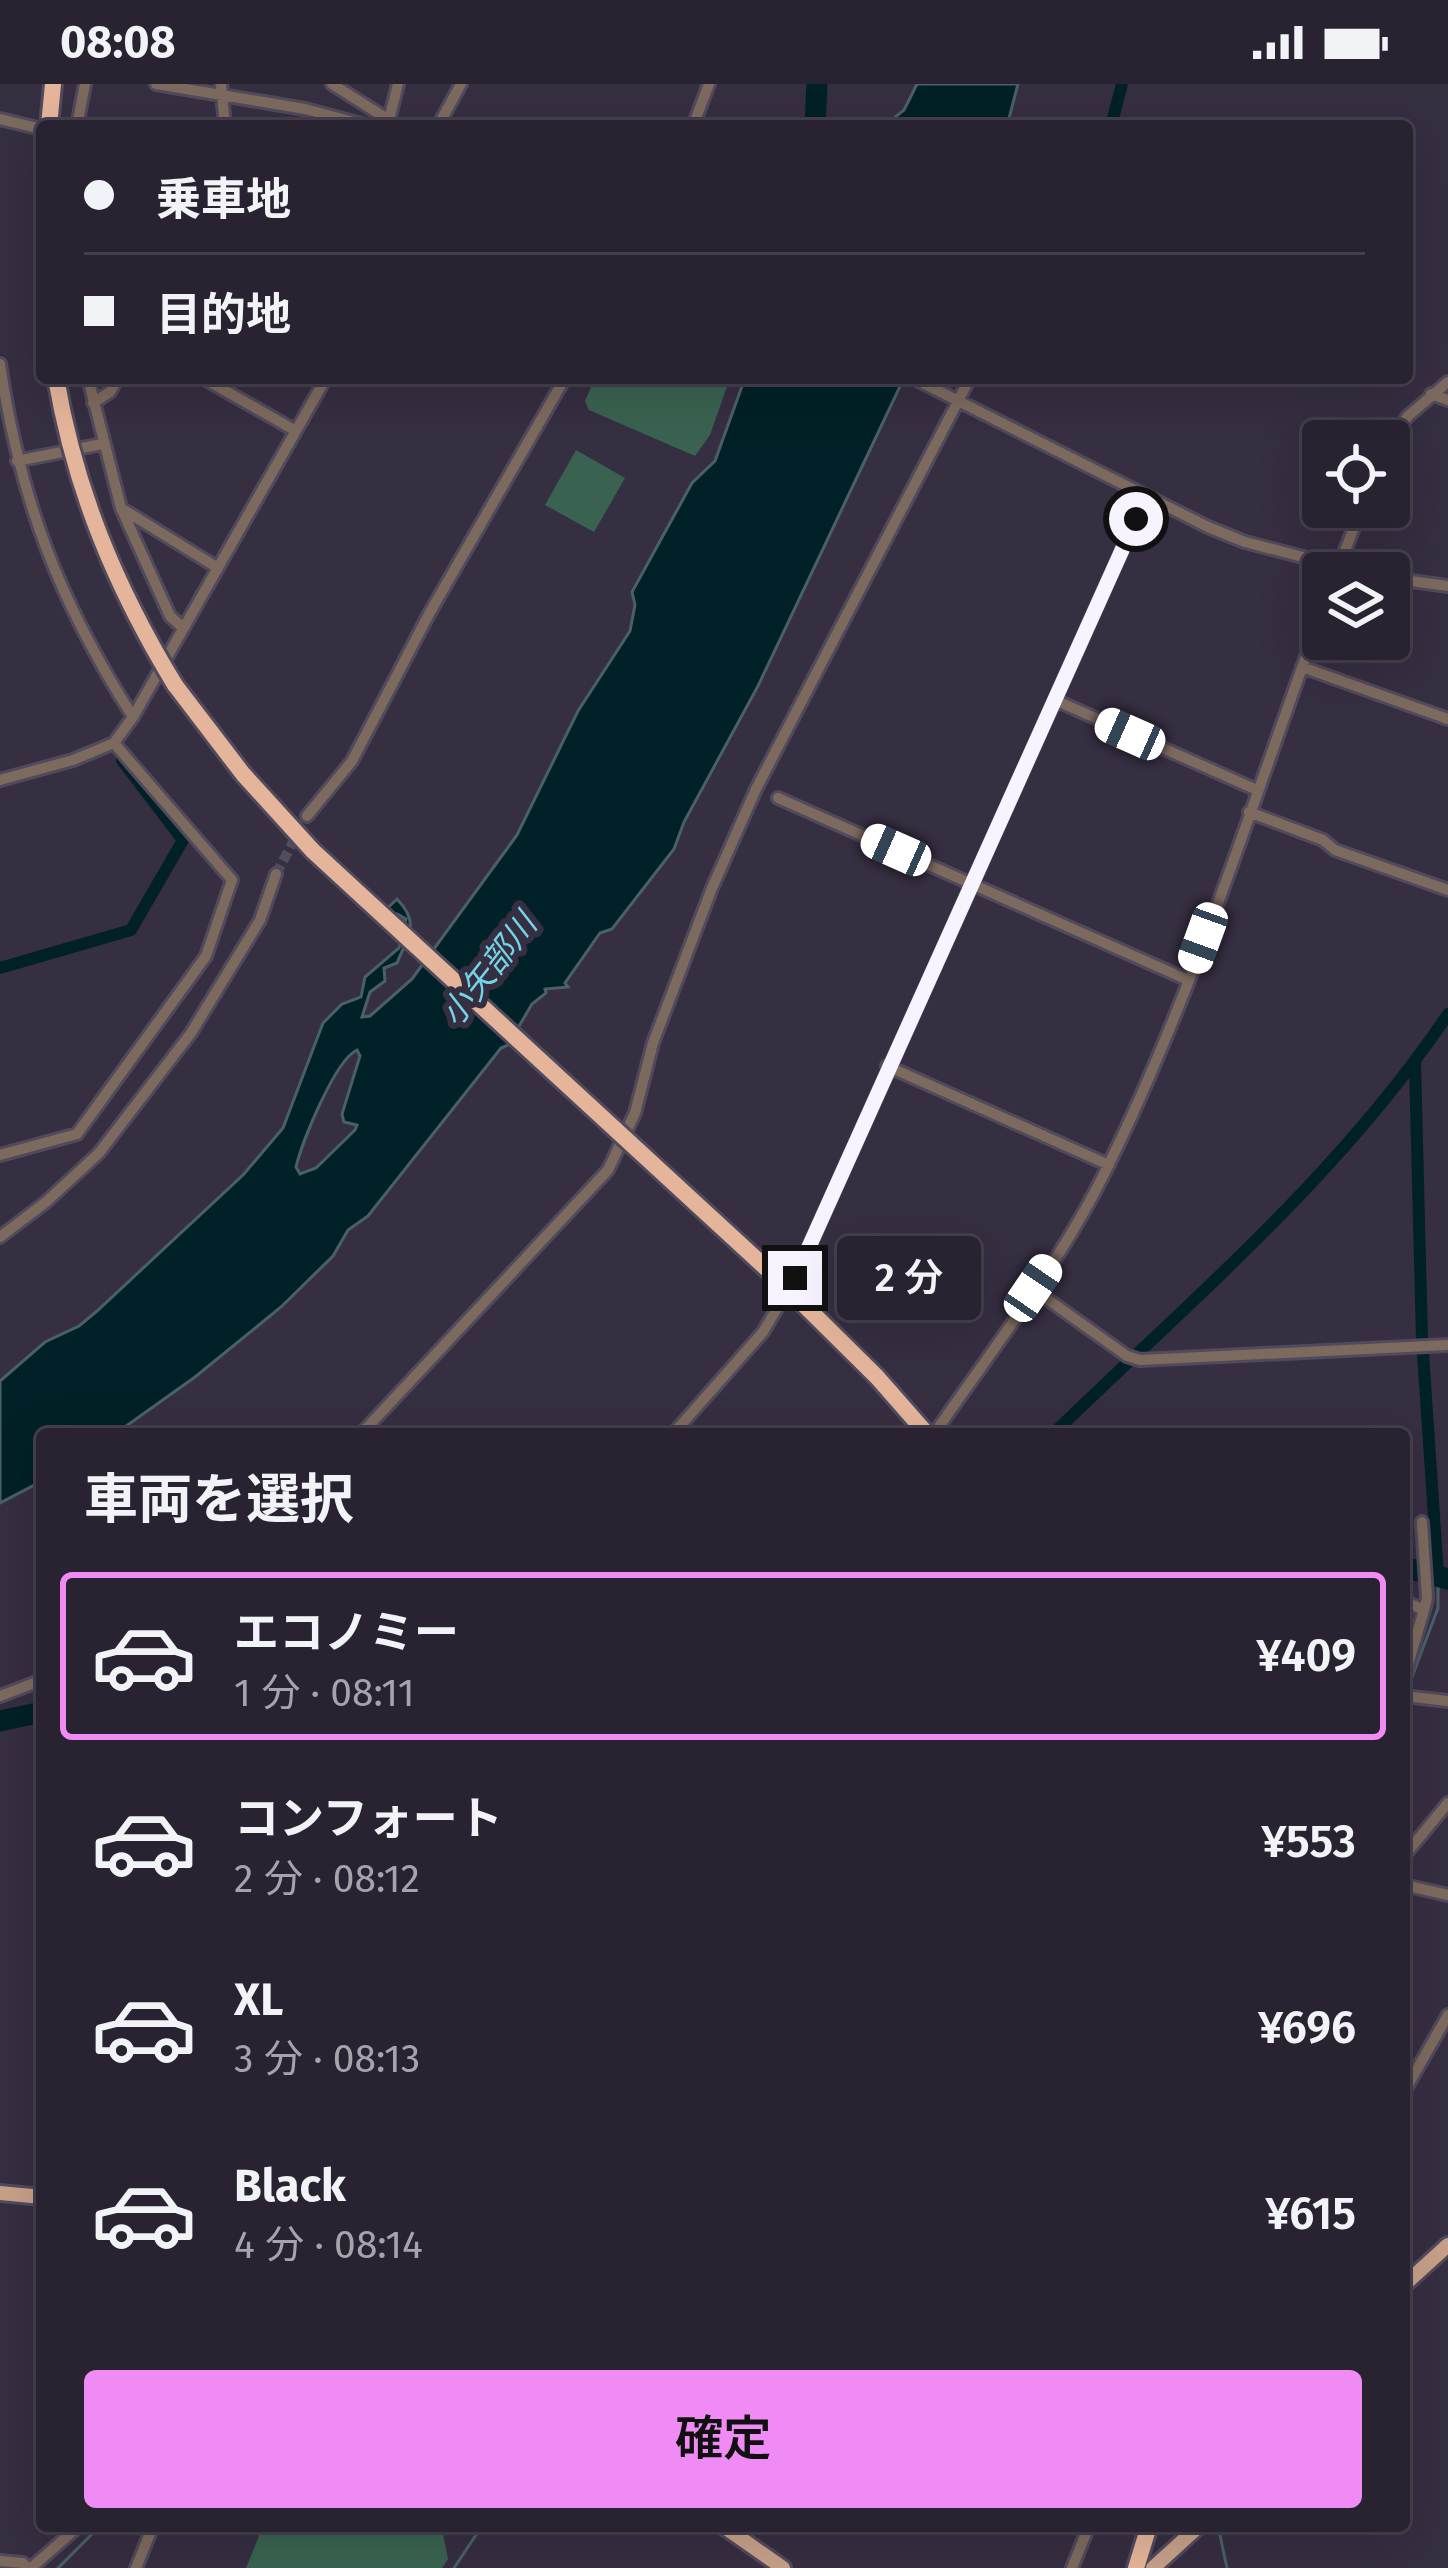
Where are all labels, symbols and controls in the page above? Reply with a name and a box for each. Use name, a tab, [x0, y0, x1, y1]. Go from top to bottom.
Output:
text: 08:08	[60, 15, 176, 69]
text: 乗車地	[156, 173, 291, 227]
text: 目的地	[156, 288, 291, 342]
map controls	[1302, 420, 1410, 660]
button: locate	[1302, 420, 1410, 528]
route start	[1109, 492, 1163, 546]
button: layers	[1302, 552, 1410, 660]
car	[1090, 703, 1170, 765]
car	[856, 819, 936, 881]
car	[1174, 898, 1232, 978]
water label: 小矢部川	[432, 903, 547, 1034]
callout: 2 分	[837, 1236, 981, 1320]
car	[998, 1248, 1068, 1328]
route end	[768, 1251, 822, 1305]
text: 2 分	[875, 1255, 943, 1301]
text: 車両を選択	[84, 1468, 354, 1532]
icon: car	[90, 1602, 198, 1710]
text: エコノミー	[234, 1606, 459, 1660]
text: ¥409	[1256, 1629, 1356, 1683]
text: 1 分 · 08:11	[234, 1670, 415, 1716]
icon: car	[90, 1788, 198, 1896]
text: コンフォート	[234, 1792, 503, 1846]
text: ¥553	[1261, 1815, 1356, 1869]
text: 2 分 · 08:12	[234, 1856, 420, 1902]
text: XL	[234, 1973, 283, 2027]
icon: car	[90, 1974, 198, 2082]
text: ¥696	[1258, 2001, 1356, 2055]
text: 3 分 · 08:13	[234, 2036, 420, 2082]
text: Black	[234, 2159, 346, 2213]
icon: car	[90, 2160, 198, 2268]
text: ¥615	[1265, 2187, 1356, 2241]
text: 4 分 · 08:14	[234, 2222, 423, 2268]
button: 確定	[84, 2370, 1362, 2508]

